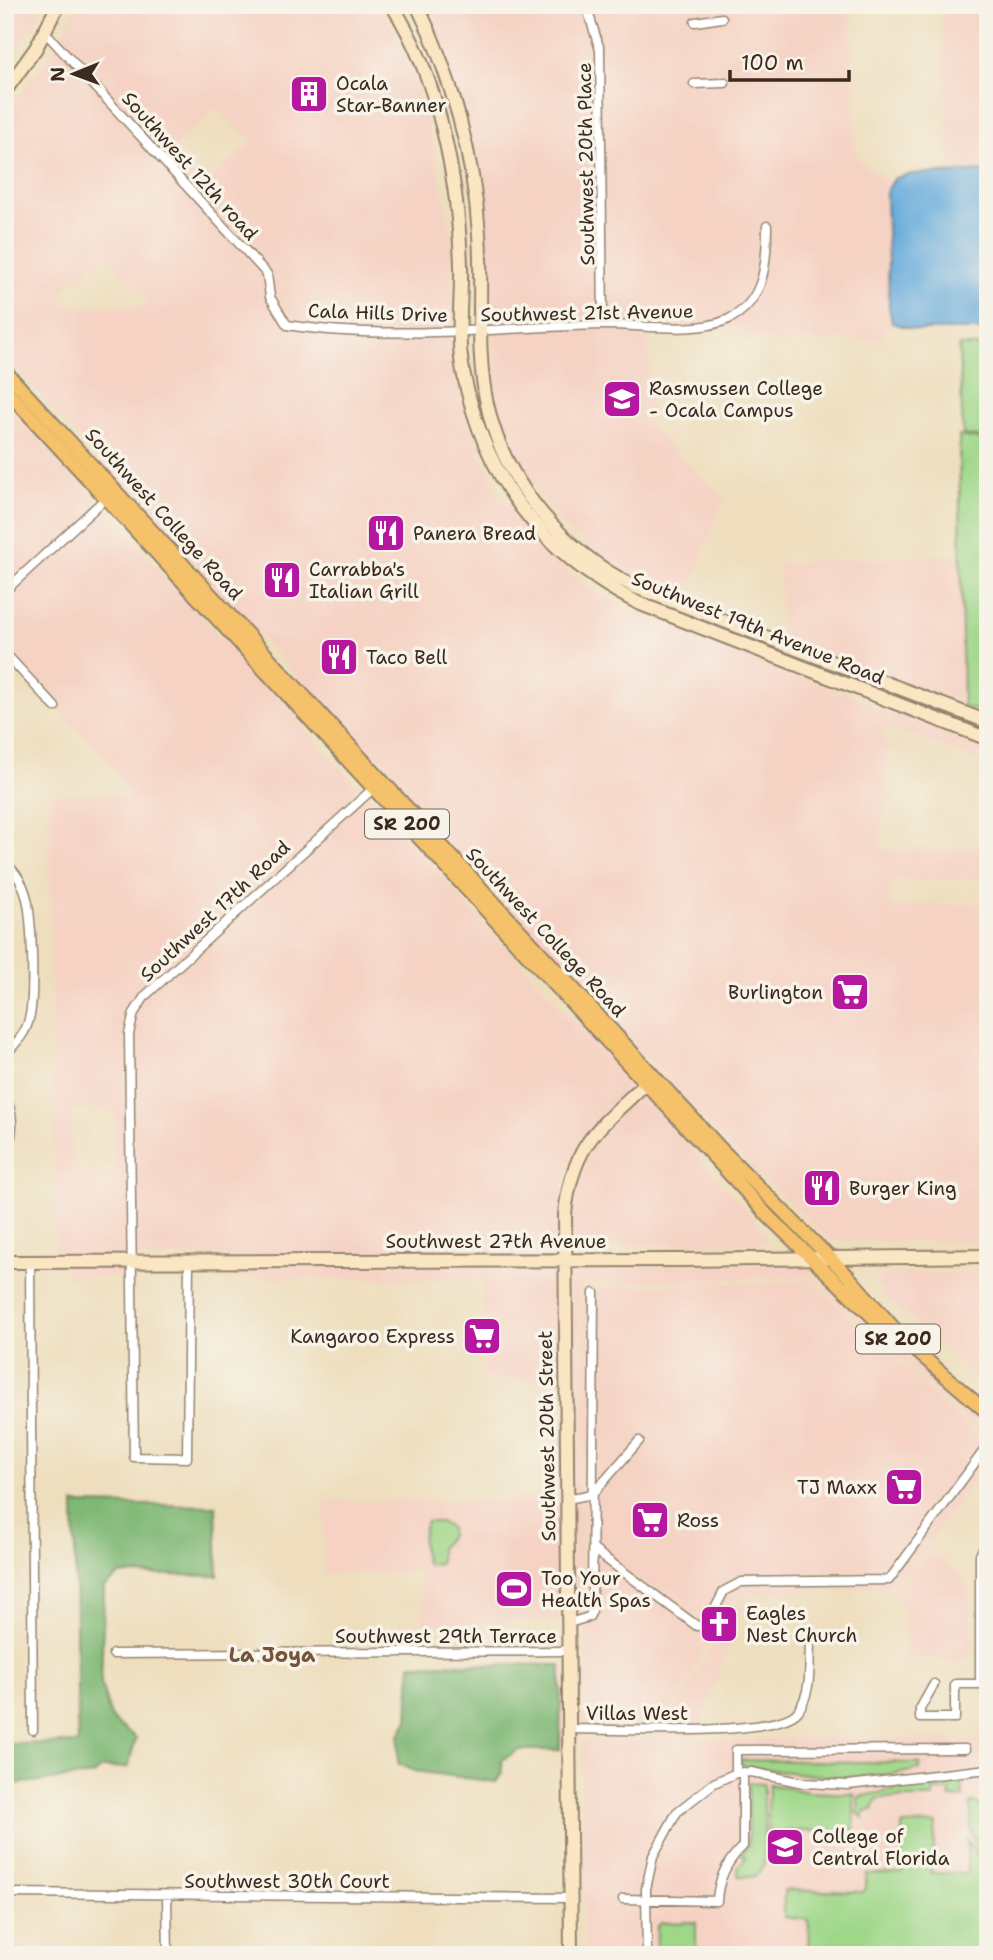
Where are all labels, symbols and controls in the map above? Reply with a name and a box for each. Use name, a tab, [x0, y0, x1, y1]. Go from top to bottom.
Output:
north arrow	[38, 38, 108, 108]
scale bar	[730, 38, 850, 82]
text: 100 m	[741, 49, 804, 77]
street label: Southwest 20th Place	[572, 62, 600, 266]
text: N	[45, 67, 70, 82]
place label: Ocala Star-Banner	[336, 71, 447, 118]
building icon: Ocala Star-Banner	[288, 73, 330, 115]
street label: Southwest 12th road	[116, 86, 264, 246]
street label: Cala Hills Drive	[308, 298, 448, 328]
street label: Southwest 21st Avenue	[480, 299, 694, 327]
place label: Rasmussen College - Ocala Campus	[649, 376, 823, 423]
school or university icon: Rasmussen College - Ocala Campus	[601, 378, 643, 420]
street label: Southwest College Road	[80, 423, 248, 605]
restaurant icon: Panera Bread	[365, 512, 407, 554]
place label: Panera Bread	[413, 521, 536, 546]
place label: Carrabba's Italian Grill	[309, 557, 419, 604]
restaurant icon: Carrabba's Italian Grill	[261, 559, 303, 601]
street label: Southwest 19th Avenue Road	[628, 566, 888, 690]
restaurant icon: Taco Bell	[318, 636, 360, 678]
place label: Taco Bell	[366, 645, 448, 670]
road number: SR 200	[365, 810, 449, 838]
street label: Southwest 17th Road	[135, 835, 295, 987]
street label: Southwest College Road	[461, 842, 631, 1022]
supermarket icon: Burlington	[829, 971, 871, 1013]
place label: Burlington	[728, 980, 823, 1005]
restaurant icon: Burger King	[801, 1167, 843, 1209]
place label: Burger King	[849, 1176, 957, 1201]
street label: Southwest 27th Avenue	[385, 1229, 607, 1254]
supermarket icon: Kangaroo Express	[461, 1315, 503, 1357]
place label: Kangaroo Express	[290, 1324, 455, 1349]
road number: SR 200	[856, 1324, 940, 1354]
street label: Southwest 20th Street	[533, 1330, 561, 1542]
supermarket icon: TJ Maxx	[883, 1466, 925, 1508]
place label: TJ Maxx	[797, 1475, 877, 1500]
supermarket icon: Ross	[629, 1499, 671, 1541]
place label: Ross	[677, 1508, 719, 1533]
place label: Too Your Health Spas	[541, 1566, 651, 1613]
sports icon: Too Your Health Spas	[493, 1568, 535, 1610]
place label: Eagles Nest Church	[746, 1601, 857, 1648]
church icon: Eagles Nest Church	[698, 1603, 740, 1645]
street label: Southwest 29th Terrace	[335, 1624, 557, 1649]
district label: La Joya	[229, 1641, 316, 1669]
street label: Villas West	[586, 1701, 688, 1726]
place label: College of Central Florida	[812, 1824, 950, 1871]
school or university icon: College of Central Florida	[764, 1826, 806, 1868]
street label: Southwest 30th Court	[184, 1869, 390, 1894]

